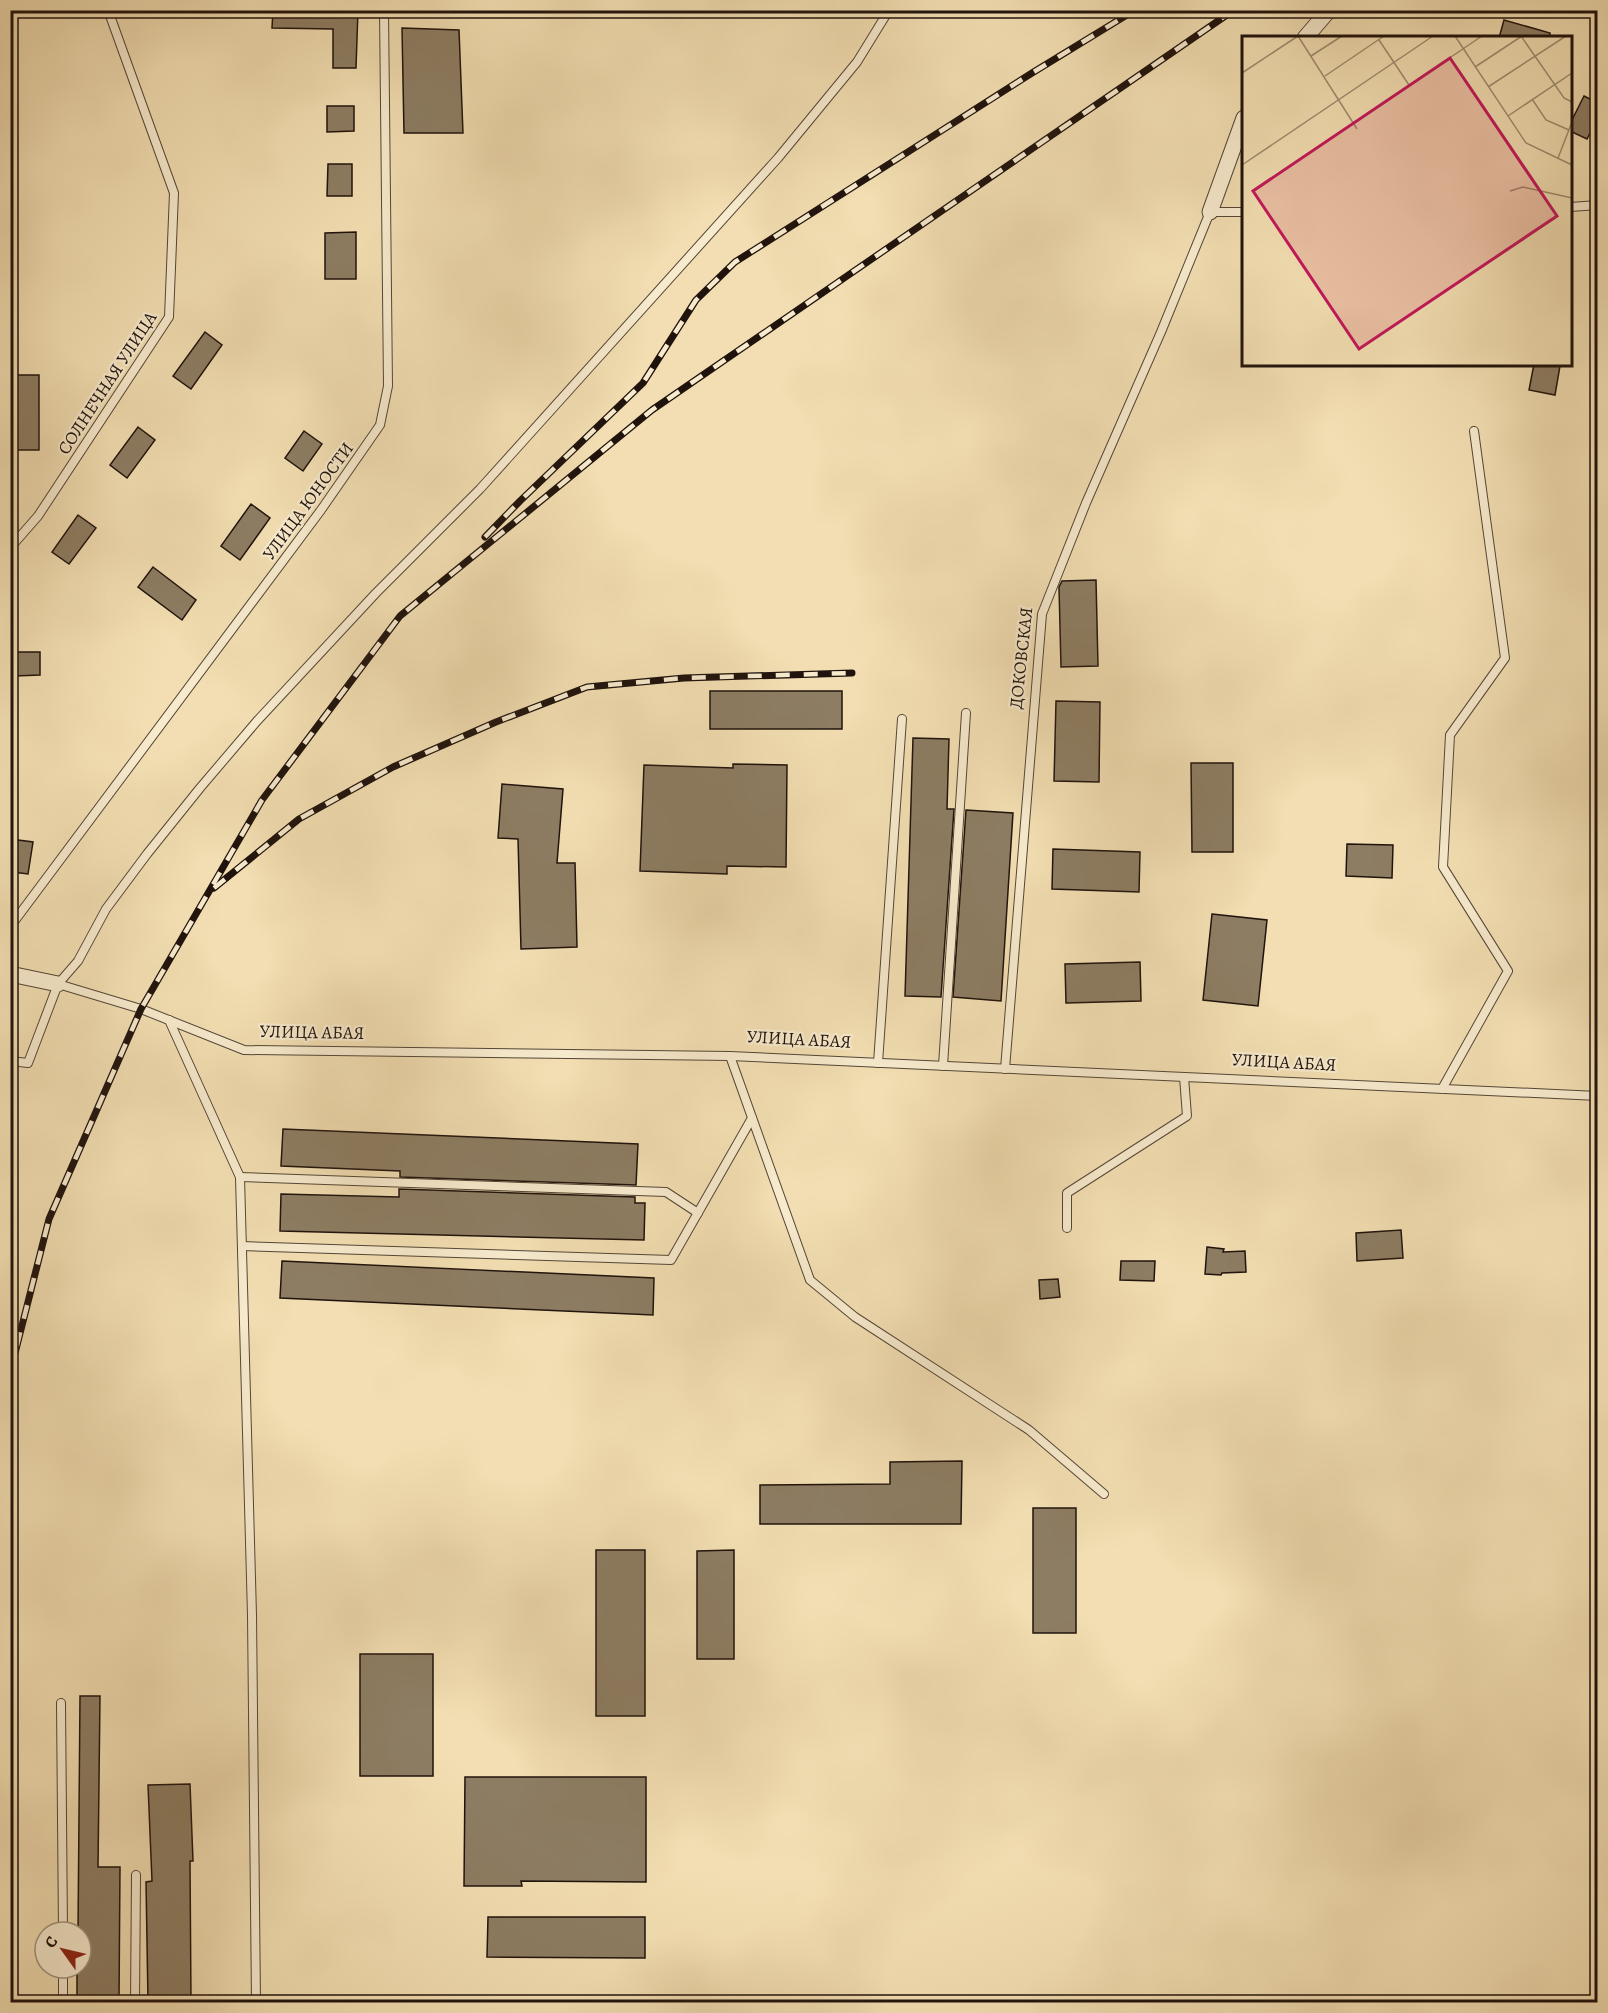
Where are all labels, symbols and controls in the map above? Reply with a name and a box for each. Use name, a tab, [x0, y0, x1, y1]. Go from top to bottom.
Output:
inset map	[1242, 36, 1572, 366]
street label: СОЛНЕЧНАЯ УЛИЦА	[52, 307, 162, 459]
street label: УЛИЦА ЮНОСТИ	[257, 437, 359, 565]
street label: ДОКОВСКАЯ	[1004, 606, 1038, 710]
street label: УЛИЦА АБАЯ	[259, 1019, 365, 1045]
street label: УЛИЦА АБАЯ	[746, 1024, 852, 1054]
street label: УЛИЦА АБАЯ	[1231, 1047, 1337, 1077]
north arrow	[33, 1920, 93, 1980]
text: С	[40, 1932, 63, 1952]

